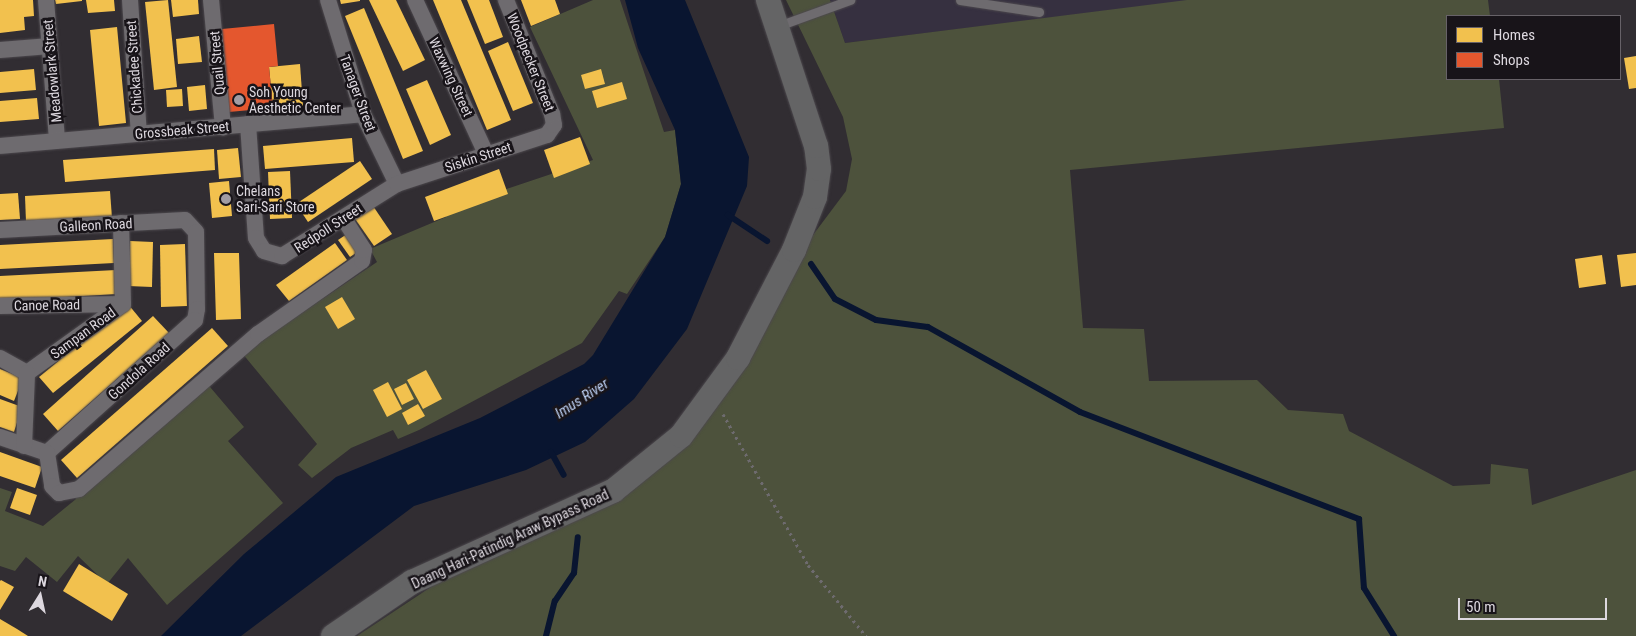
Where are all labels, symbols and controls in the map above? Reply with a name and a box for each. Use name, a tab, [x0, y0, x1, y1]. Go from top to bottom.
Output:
street label: Woodpecker Street	[504, 10, 558, 114]
legend	[1446, 15, 1621, 80]
street label: Meadowlark Street	[39, 19, 65, 123]
street label: Chickadee Street	[122, 20, 146, 114]
text: Homes	[1493, 26, 1535, 44]
street label: Quail Street	[206, 30, 228, 96]
street label: Waxwing Street	[425, 35, 477, 119]
text: Shops	[1493, 51, 1530, 69]
street label: Tanager Street	[336, 52, 380, 134]
place label: Soh Young Aesthetic Center	[249, 84, 341, 116]
marker: Soh Young Aesthetic Center	[233, 94, 245, 106]
street label: Grossbeak Street	[134, 118, 230, 142]
street label: Siskin Street	[443, 138, 513, 176]
place label: Chelans Sari-Sari Store	[236, 183, 315, 216]
marker: Chelans Sari-Sari Store	[220, 193, 232, 205]
street label: Redpoll Street	[291, 200, 365, 256]
street label: Galleon Road	[59, 215, 133, 235]
street label: Canoe Road	[14, 296, 80, 314]
street label: Sampan Road	[47, 304, 119, 362]
street label: Gondola Road	[105, 339, 173, 403]
water label: Imus River	[552, 375, 612, 423]
street label: Daang Hari-Patindig Araw Bypass Road	[409, 486, 611, 592]
north arrow	[15, 571, 65, 621]
text: N	[37, 573, 48, 590]
scale bar	[1461, 588, 1610, 620]
text: 50 m	[1466, 598, 1496, 616]

